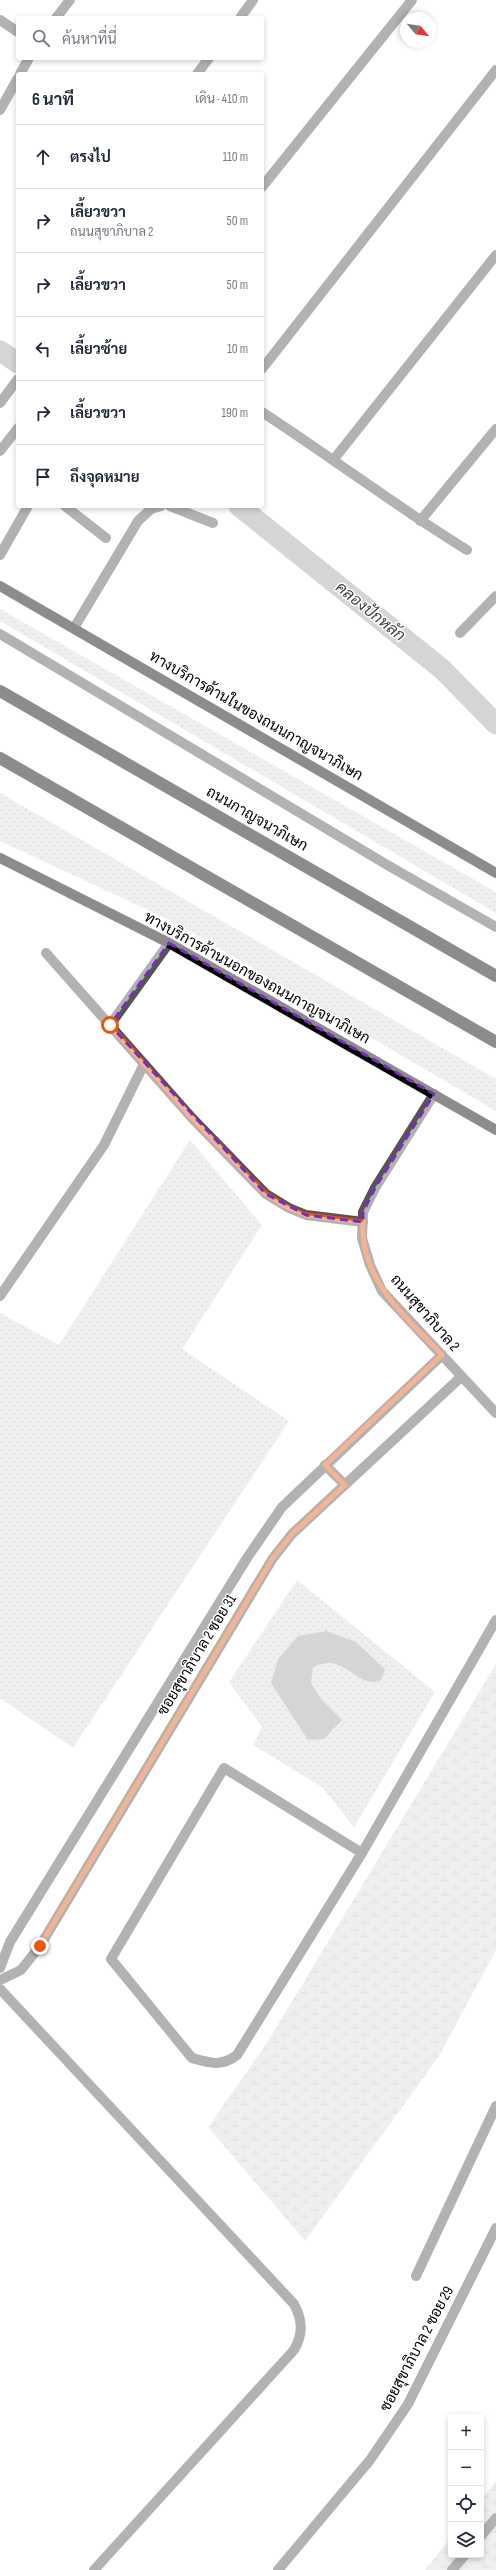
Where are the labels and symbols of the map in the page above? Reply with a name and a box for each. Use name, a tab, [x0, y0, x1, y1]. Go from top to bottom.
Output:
north arrow	[400, 12, 436, 48]
water label: คลองปักหลัก	[331, 577, 410, 646]
street label: ทางบริการด้านในของถนนกาญจนาภิเษก	[146, 646, 367, 785]
street label: ถนนกาญจนาภิเษก	[203, 782, 311, 856]
street label: ทางบริการด้านนอกของถนนกาญจนาภิเษก	[141, 907, 374, 1048]
route start	[101, 1016, 119, 1034]
street label: ถนนสุขาภิบาล 2	[386, 1270, 464, 1356]
street label: ซอยสุขาภิบาล 2 ซอย 31	[153, 1590, 242, 1720]
route end	[31, 1937, 49, 1955]
street label: ซอยสุขาภิบาล 2 ซอย 29	[376, 2283, 459, 2415]

